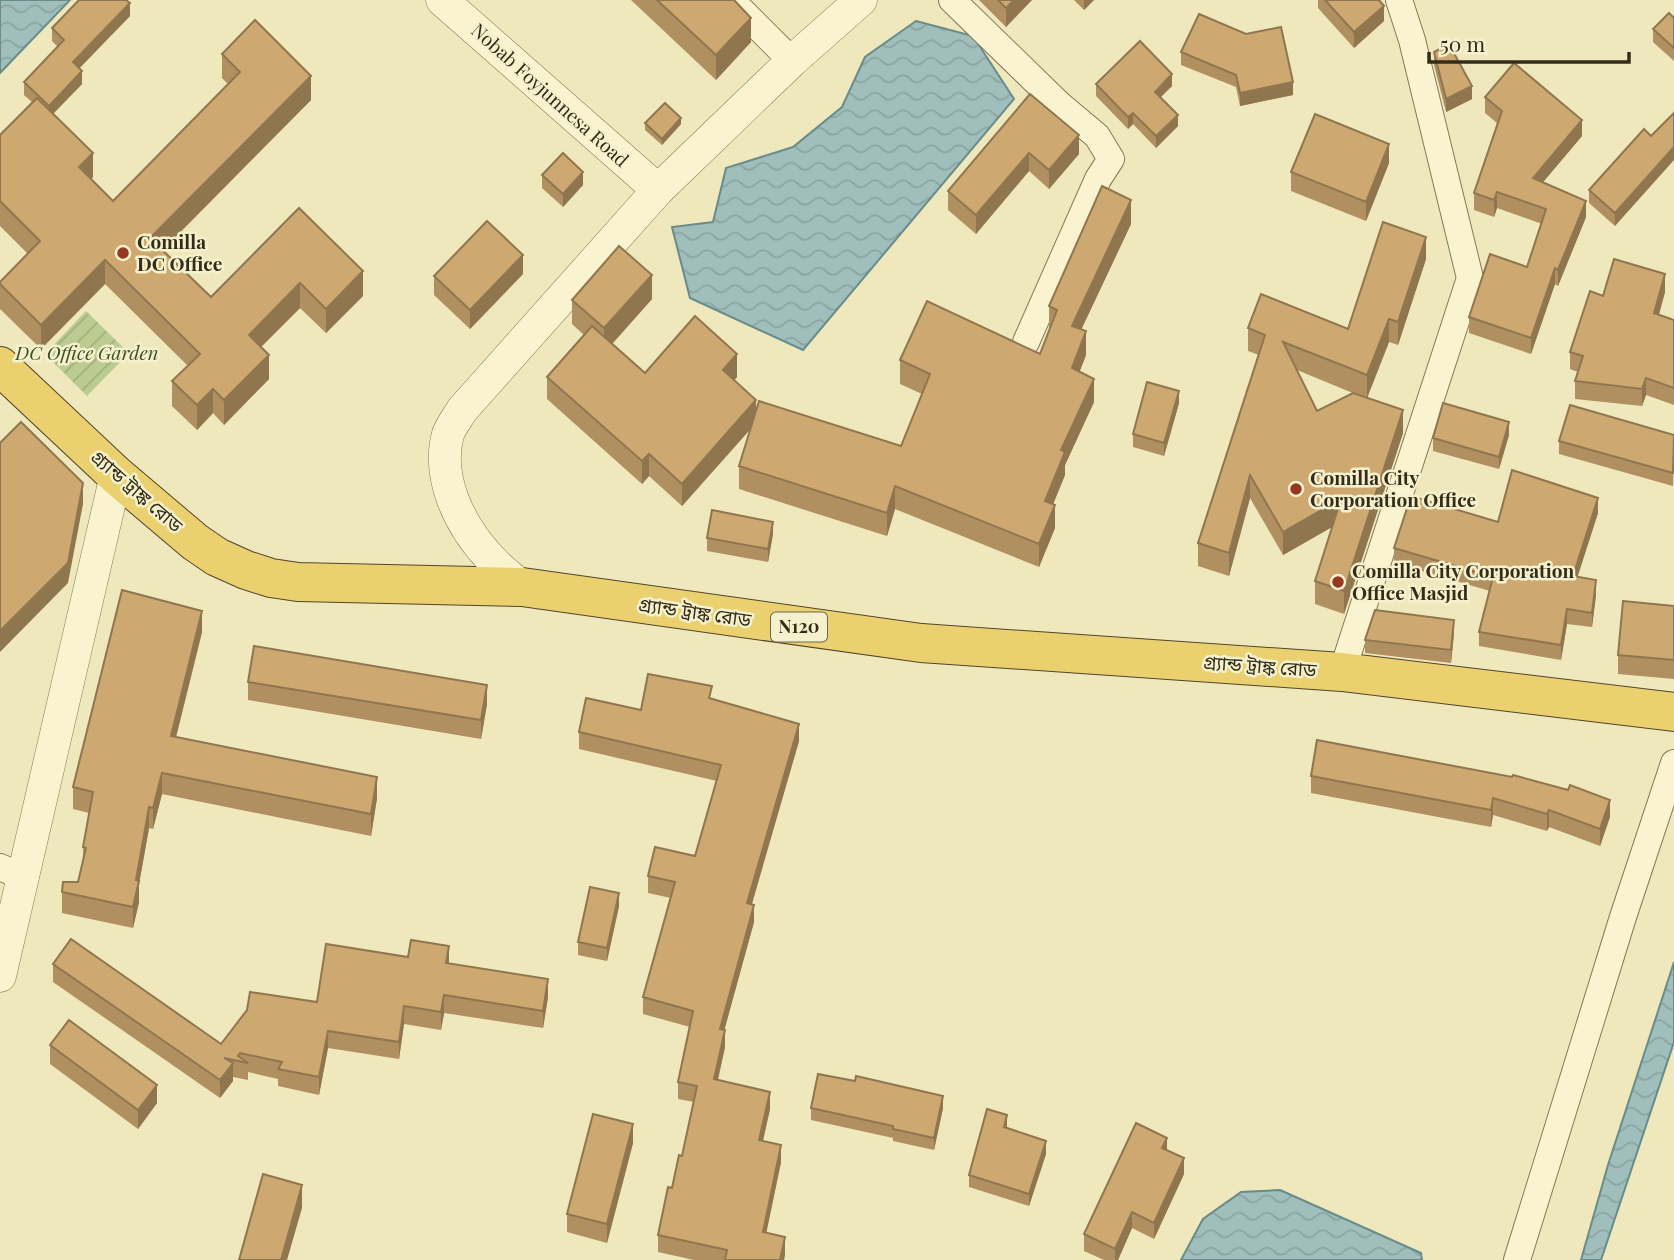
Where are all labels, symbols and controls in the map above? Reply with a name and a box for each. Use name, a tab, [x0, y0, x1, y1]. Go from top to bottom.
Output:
street label: Nobab Foyjunnesa Road	[466, 17, 635, 172]
scale bar	[1429, 21, 1628, 65]
text: 50 m	[1440, 29, 1486, 57]
place label: Comilla DC Office	[137, 228, 222, 276]
marker: Comilla DC Office	[115, 245, 131, 261]
park label: DC Office Garden	[14, 339, 159, 365]
street label: গ্র্যান্ড ট্রাঙ্ক রোড	[86, 443, 189, 538]
place label: Comilla City Corporation Office	[1310, 464, 1476, 512]
marker: Comilla City Corporation Office	[1288, 481, 1304, 497]
place label: Comilla City Corporation Office Masjid	[1352, 557, 1574, 605]
marker: Comilla City Corporation Office Masjid	[1330, 574, 1346, 590]
street label: গ্র্যান্ড ট্রাঙ্ক রোড	[637, 590, 754, 632]
road number: N120	[771, 612, 827, 642]
street label: গ্র্যান্ড ট্রাঙ্ক রোড	[1203, 648, 1318, 682]

